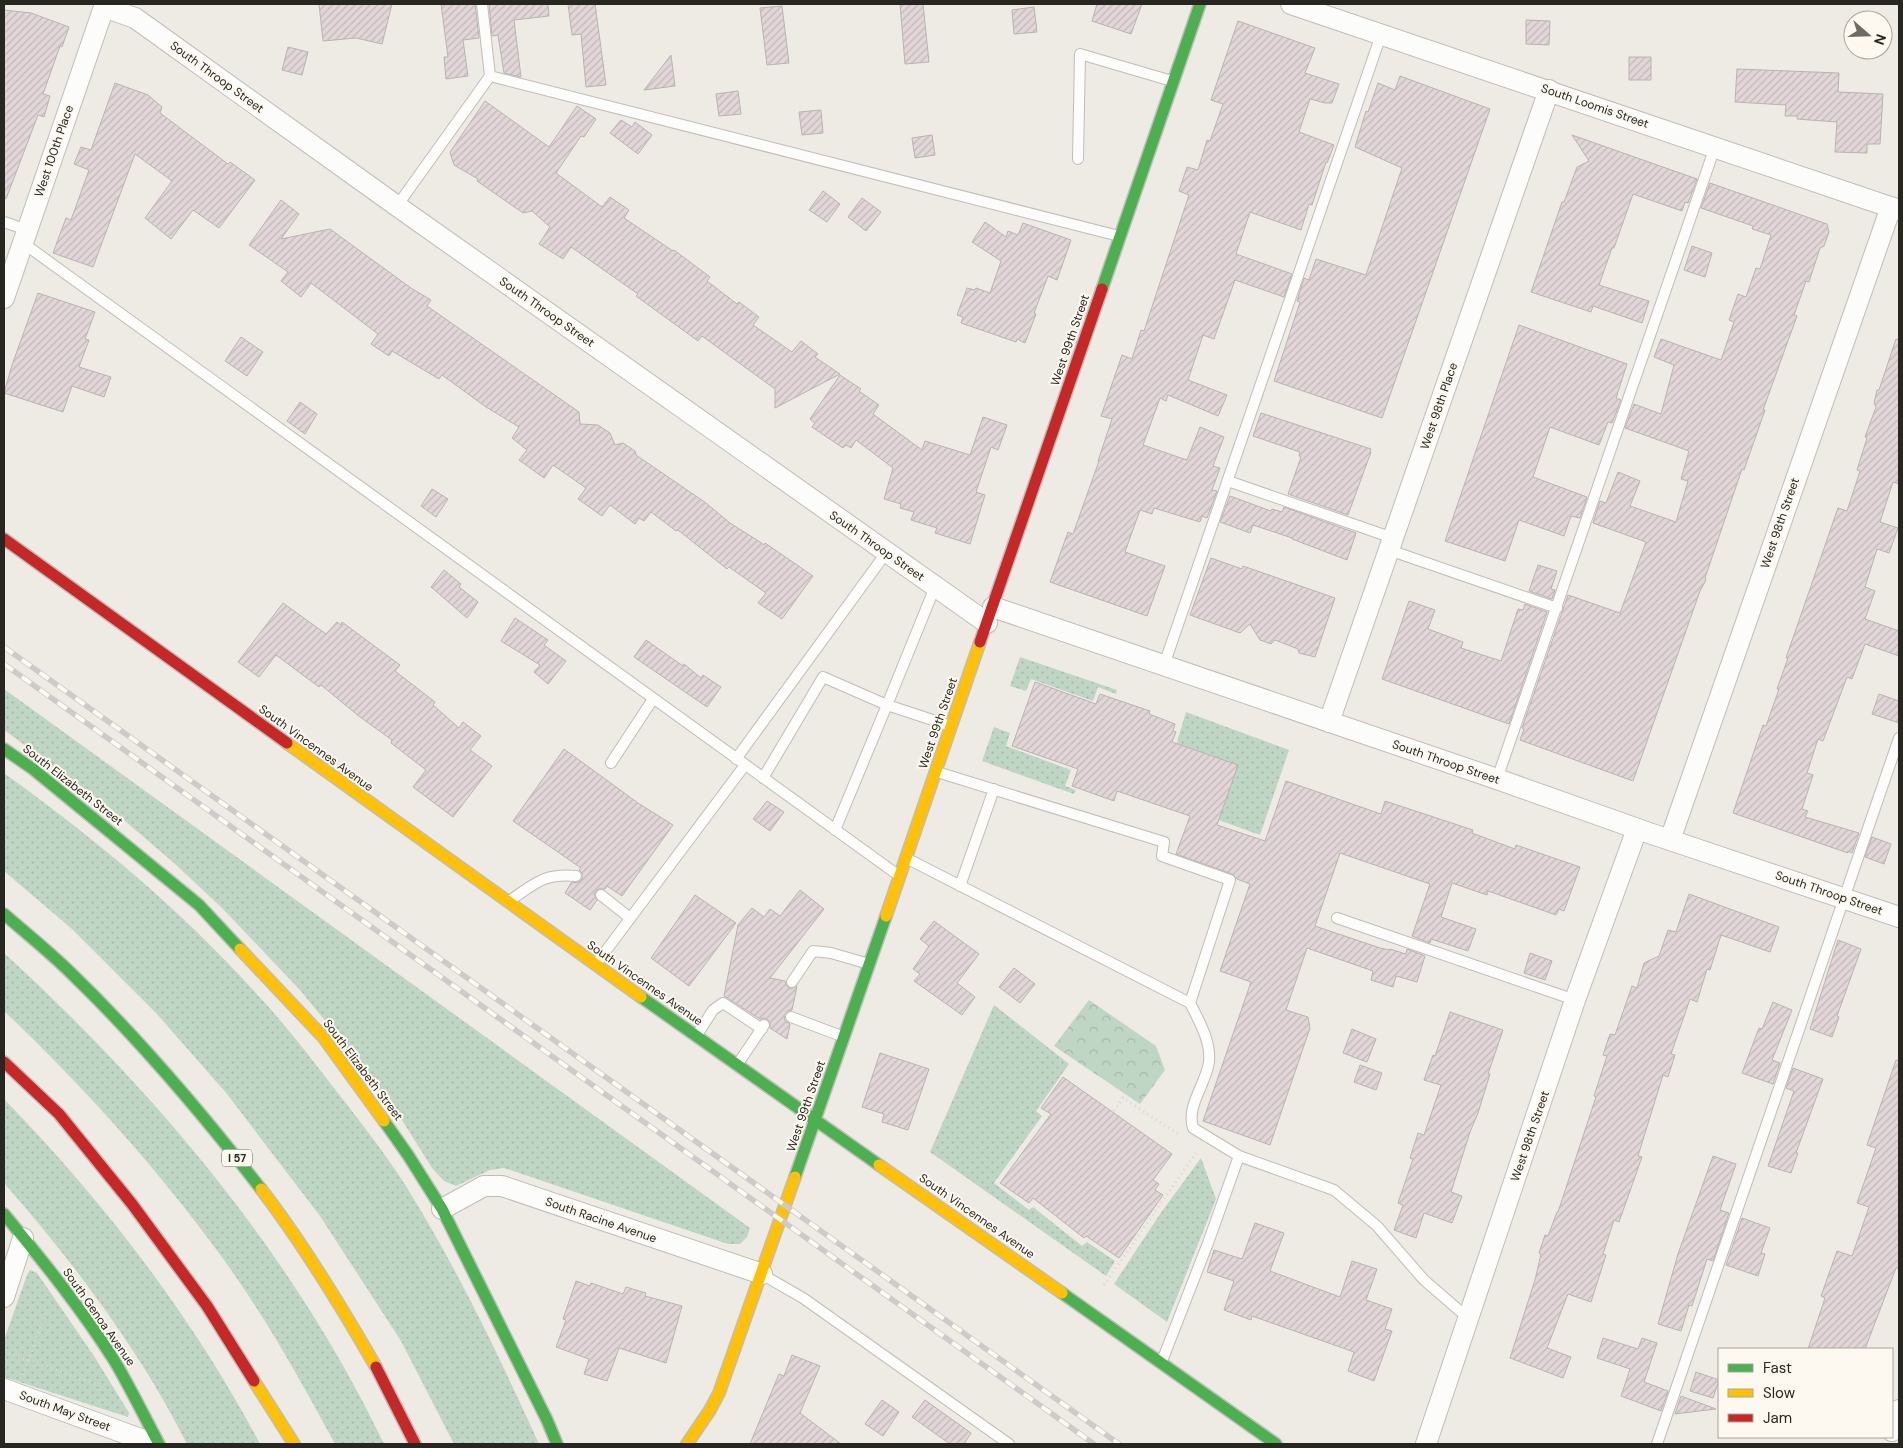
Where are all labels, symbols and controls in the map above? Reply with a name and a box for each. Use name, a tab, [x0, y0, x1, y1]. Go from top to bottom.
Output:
north arrow	[1843, 10, 1893, 60]
text: N	[1870, 32, 1890, 47]
street label: South Throop Street	[167, 37, 267, 117]
street label: South Loomis Street	[1539, 80, 1651, 132]
street label: West 100th Place	[31, 103, 77, 199]
street label: South Throop Street	[496, 273, 598, 351]
street label: West 99th Street	[1047, 292, 1093, 388]
street label: West 98th Place	[1417, 360, 1461, 452]
street label: West 98th Street	[1757, 475, 1803, 570]
street label: South Throop Street	[826, 507, 928, 585]
street label: West 99th Street	[915, 675, 961, 771]
street label: South Vincennes Avenue	[256, 701, 377, 795]
street label: South Throop Street	[1390, 736, 1502, 788]
street label: South Elizabeth Street	[20, 741, 127, 829]
street label: South Throop Street	[1773, 867, 1885, 919]
street label: South Vincennes Avenue	[584, 937, 706, 1029]
street label: South Elizabeth Street	[320, 1016, 407, 1124]
street label: West 99th Street	[783, 1058, 829, 1154]
street label: West 98th Street	[1507, 1088, 1553, 1183]
road number: I 57	[222, 1150, 252, 1166]
street label: South Vincennes Avenue	[916, 1170, 1038, 1262]
street label: South Racine Avenue	[543, 1193, 659, 1247]
street label: South Genoa Avenue	[59, 1265, 139, 1369]
legend	[1718, 1348, 1893, 1438]
text: Fast	[1763, 1358, 1792, 1378]
text: Slow	[1763, 1383, 1796, 1403]
street label: South May Street	[17, 1387, 113, 1435]
text: Jam	[1763, 1408, 1792, 1428]

